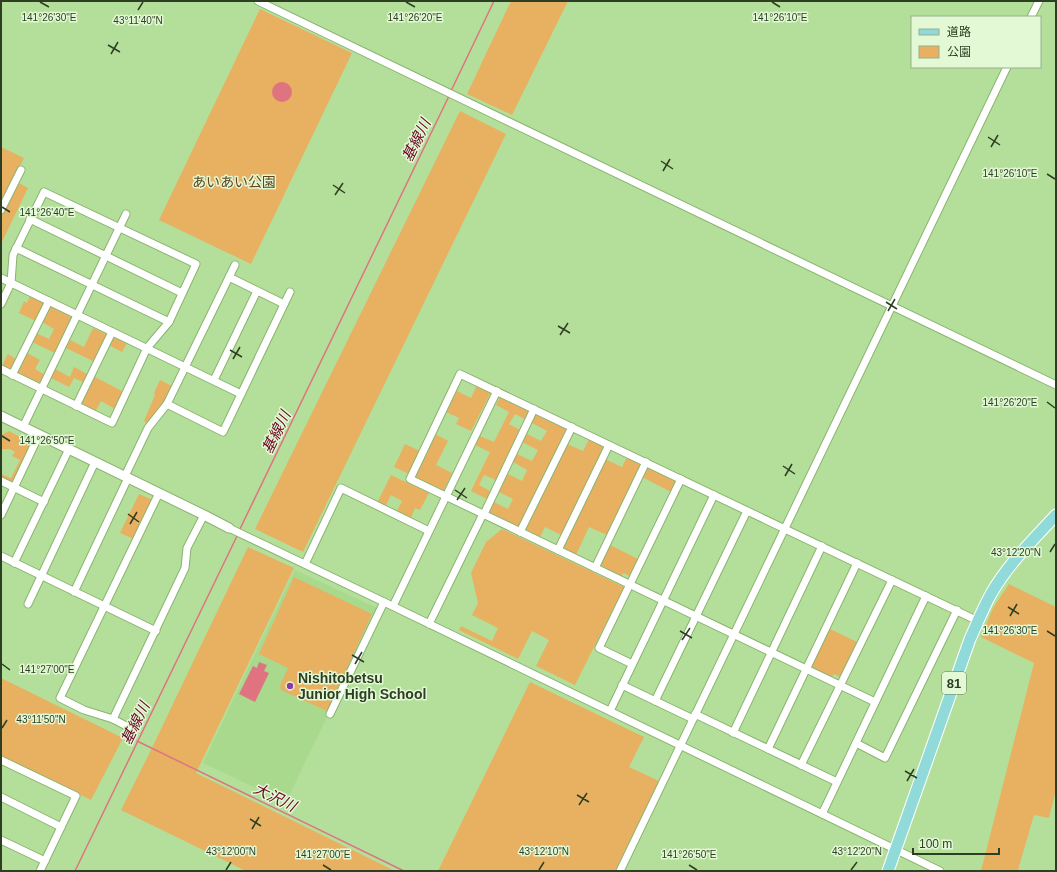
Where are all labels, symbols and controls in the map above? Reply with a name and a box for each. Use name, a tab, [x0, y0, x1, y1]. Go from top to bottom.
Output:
text: 141°26'30"E	[21, 12, 77, 23]
text: 141°26'20"E	[387, 12, 443, 23]
text: 141°26'10"E	[752, 12, 808, 23]
text: 43°11'40"N	[113, 15, 163, 26]
legend	[911, 16, 1041, 68]
text: 道路	[947, 25, 971, 39]
text: 公園	[947, 45, 971, 59]
water label: 基線川	[398, 114, 434, 164]
text: 141°26'10"E	[982, 168, 1038, 179]
park label: あいあい公園	[192, 174, 276, 190]
text: 141°26'40"E	[19, 207, 75, 218]
text: 141°26'20"E	[982, 397, 1038, 408]
water label: 基線川	[258, 406, 294, 456]
text: 141°26'50"E	[19, 435, 75, 446]
text: 43°12'20"N	[991, 547, 1041, 558]
text: 141°26'30"E	[982, 625, 1038, 636]
text: 141°27'00"E	[19, 664, 75, 675]
place label: Nishitobetsu Junior High School	[298, 670, 426, 702]
road number: 81	[942, 672, 966, 694]
marker: Nishitobetsu Junior High School	[285, 681, 295, 691]
water label: 基線川	[117, 697, 153, 747]
text: 43°11'50"N	[16, 714, 66, 725]
water label: 大沢川	[251, 779, 301, 815]
scale bar	[913, 830, 999, 856]
text: 100 m	[919, 837, 952, 851]
text: 43°12'00"N	[206, 846, 256, 857]
text: 43°12'10"N	[519, 846, 569, 857]
text: 43°12'20"N	[832, 846, 882, 857]
text: 141°27'00"E	[295, 849, 351, 860]
text: 141°26'50"E	[661, 849, 717, 860]

